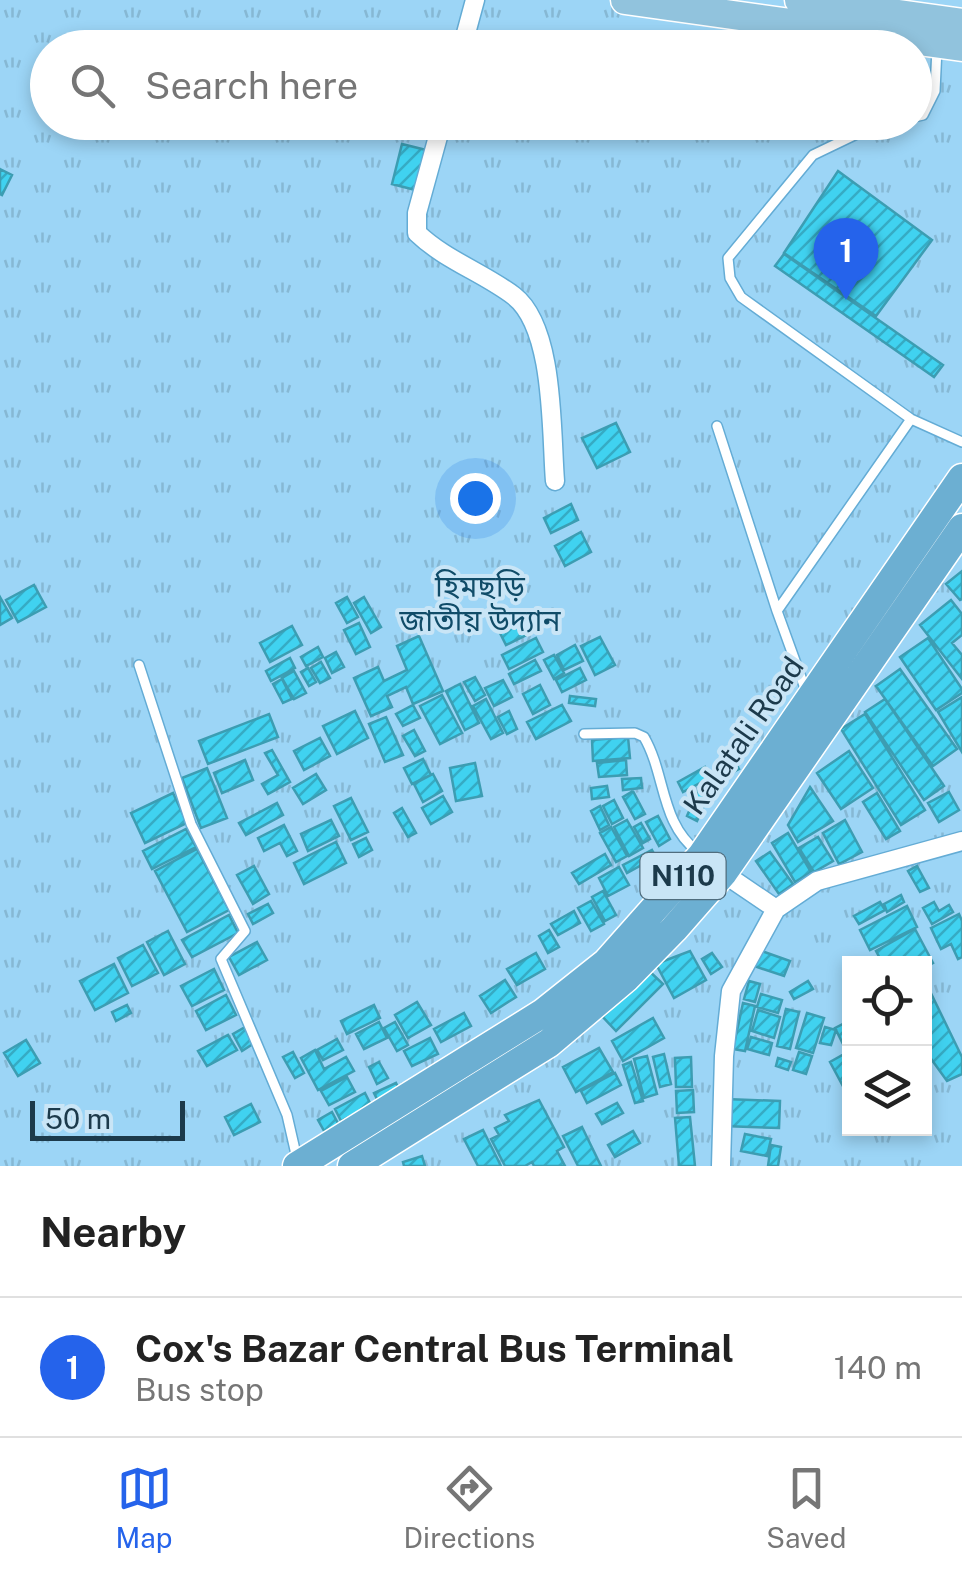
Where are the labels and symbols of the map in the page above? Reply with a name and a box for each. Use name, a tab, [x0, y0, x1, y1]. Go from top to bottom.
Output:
pin: 1	[814, 218, 878, 300]
your location	[450, 473, 501, 524]
park label: হিমছড়ি জাতীয় উদ্যান	[398, 568, 562, 638]
street label: Kalatali Road	[676, 650, 811, 821]
road number: N110	[640, 853, 726, 899]
scale bar	[30, 1096, 185, 1140]

